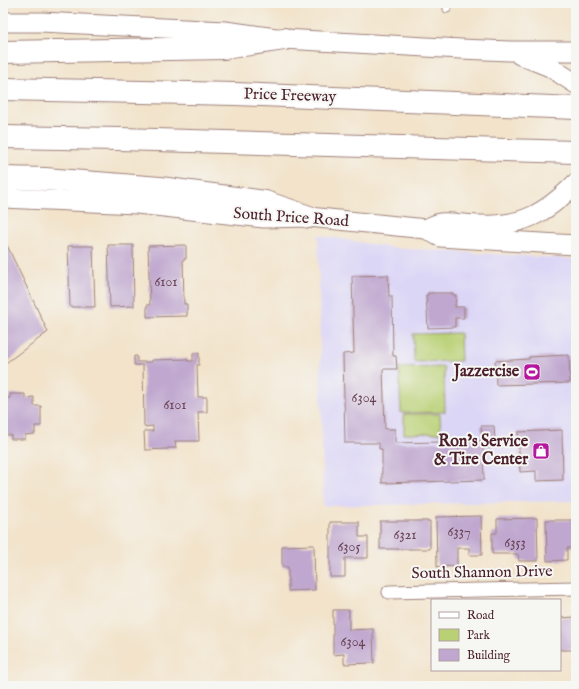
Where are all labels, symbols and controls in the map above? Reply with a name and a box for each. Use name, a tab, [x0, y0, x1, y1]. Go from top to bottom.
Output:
street label: Price Freeway	[243, 84, 337, 108]
street label: South Price Road	[233, 204, 350, 232]
house number: 6101	[155, 273, 177, 291]
place label: Jazzercise	[452, 362, 520, 382]
sports icon: Jazzercise	[522, 362, 542, 382]
house number: 6304	[352, 389, 377, 407]
house number: 6101	[164, 396, 186, 414]
place label: Ron’s Service & Tire Center	[434, 432, 529, 470]
shop icon: Ron’s Service & Tire Center	[531, 441, 551, 461]
house number: 6337	[448, 523, 470, 541]
house number: 6321	[394, 526, 416, 544]
house number: 6353	[504, 534, 526, 552]
house number: 6305	[337, 538, 361, 556]
street label: South Shannon Drive	[411, 562, 553, 584]
legend	[431, 599, 561, 671]
text: Road	[467, 608, 495, 623]
text: Park	[467, 628, 490, 643]
house number: 6304	[341, 633, 366, 651]
text: Building	[467, 648, 511, 663]

